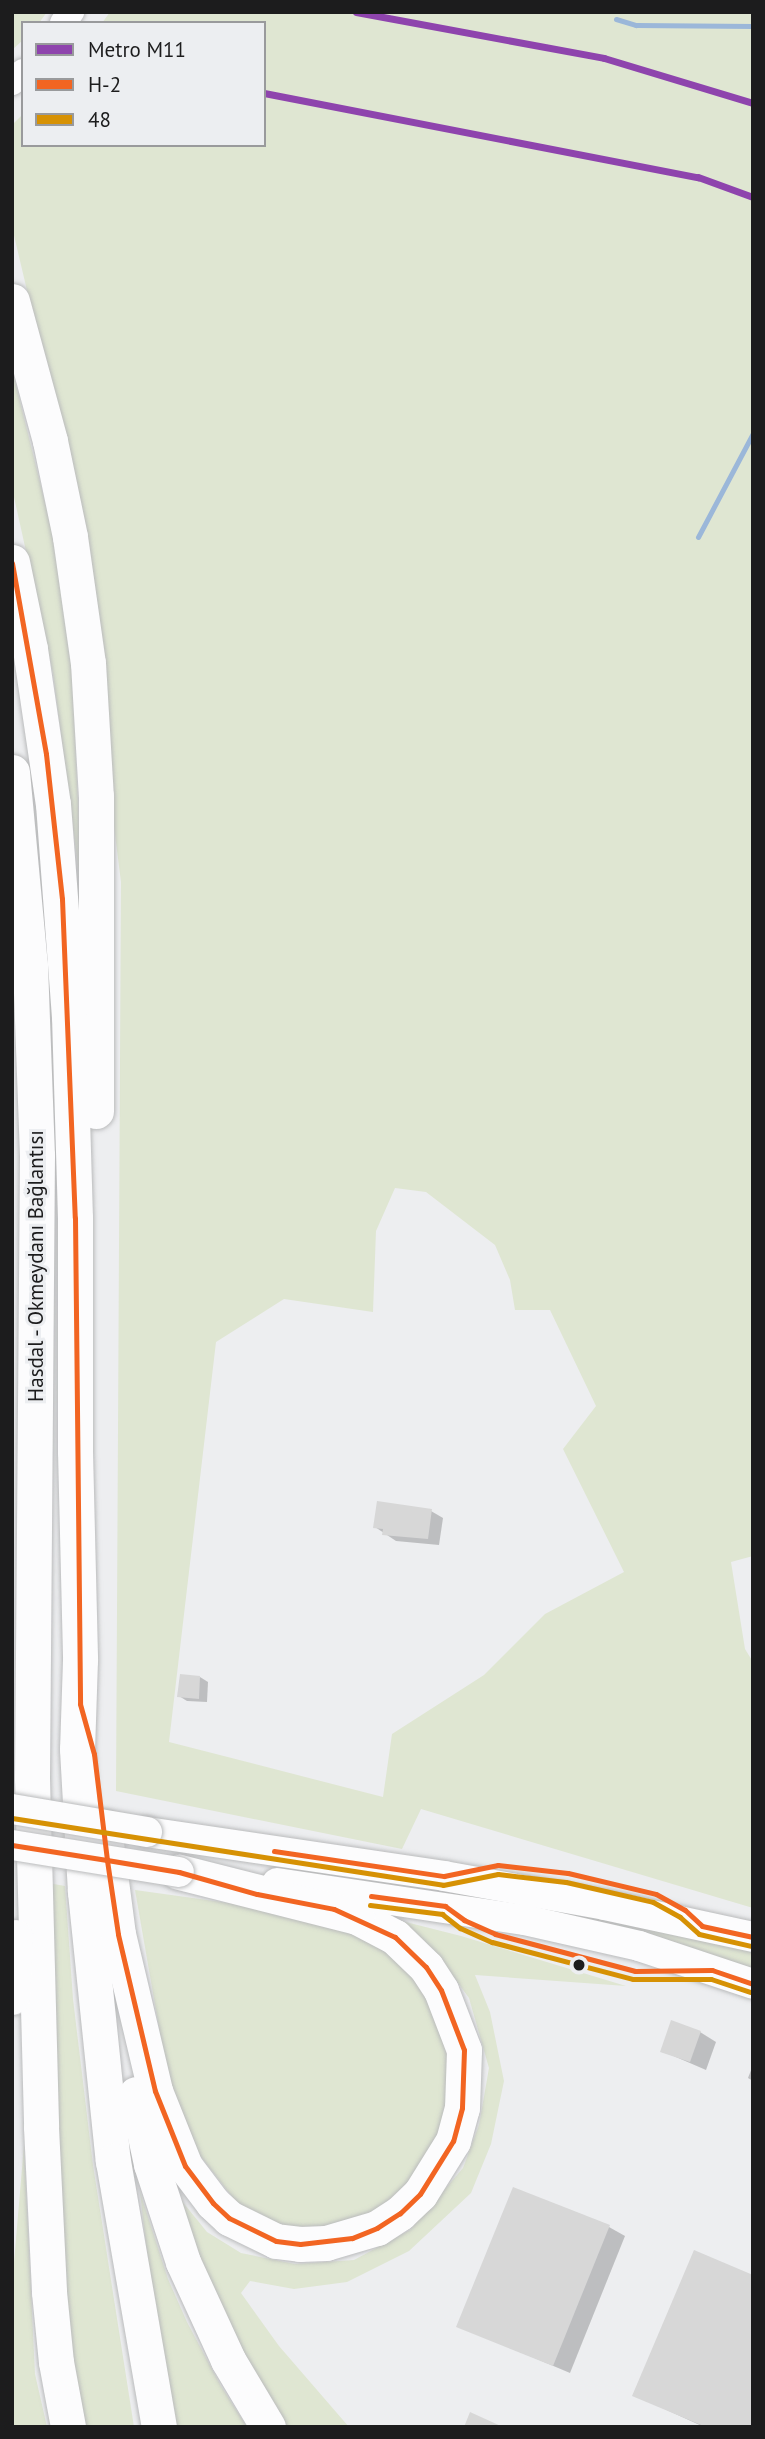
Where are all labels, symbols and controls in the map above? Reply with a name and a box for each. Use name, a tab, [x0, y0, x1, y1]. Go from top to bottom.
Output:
legend	[21, 21, 266, 147]
text: Metro M11	[88, 36, 186, 63]
text: H-2	[88, 71, 121, 98]
text: 48	[88, 106, 111, 133]
street label: Hasdal - Okmeydanı Bağlantısı	[23, 1128, 49, 1404]
unlabelled marker	[572, 1958, 586, 1972]

